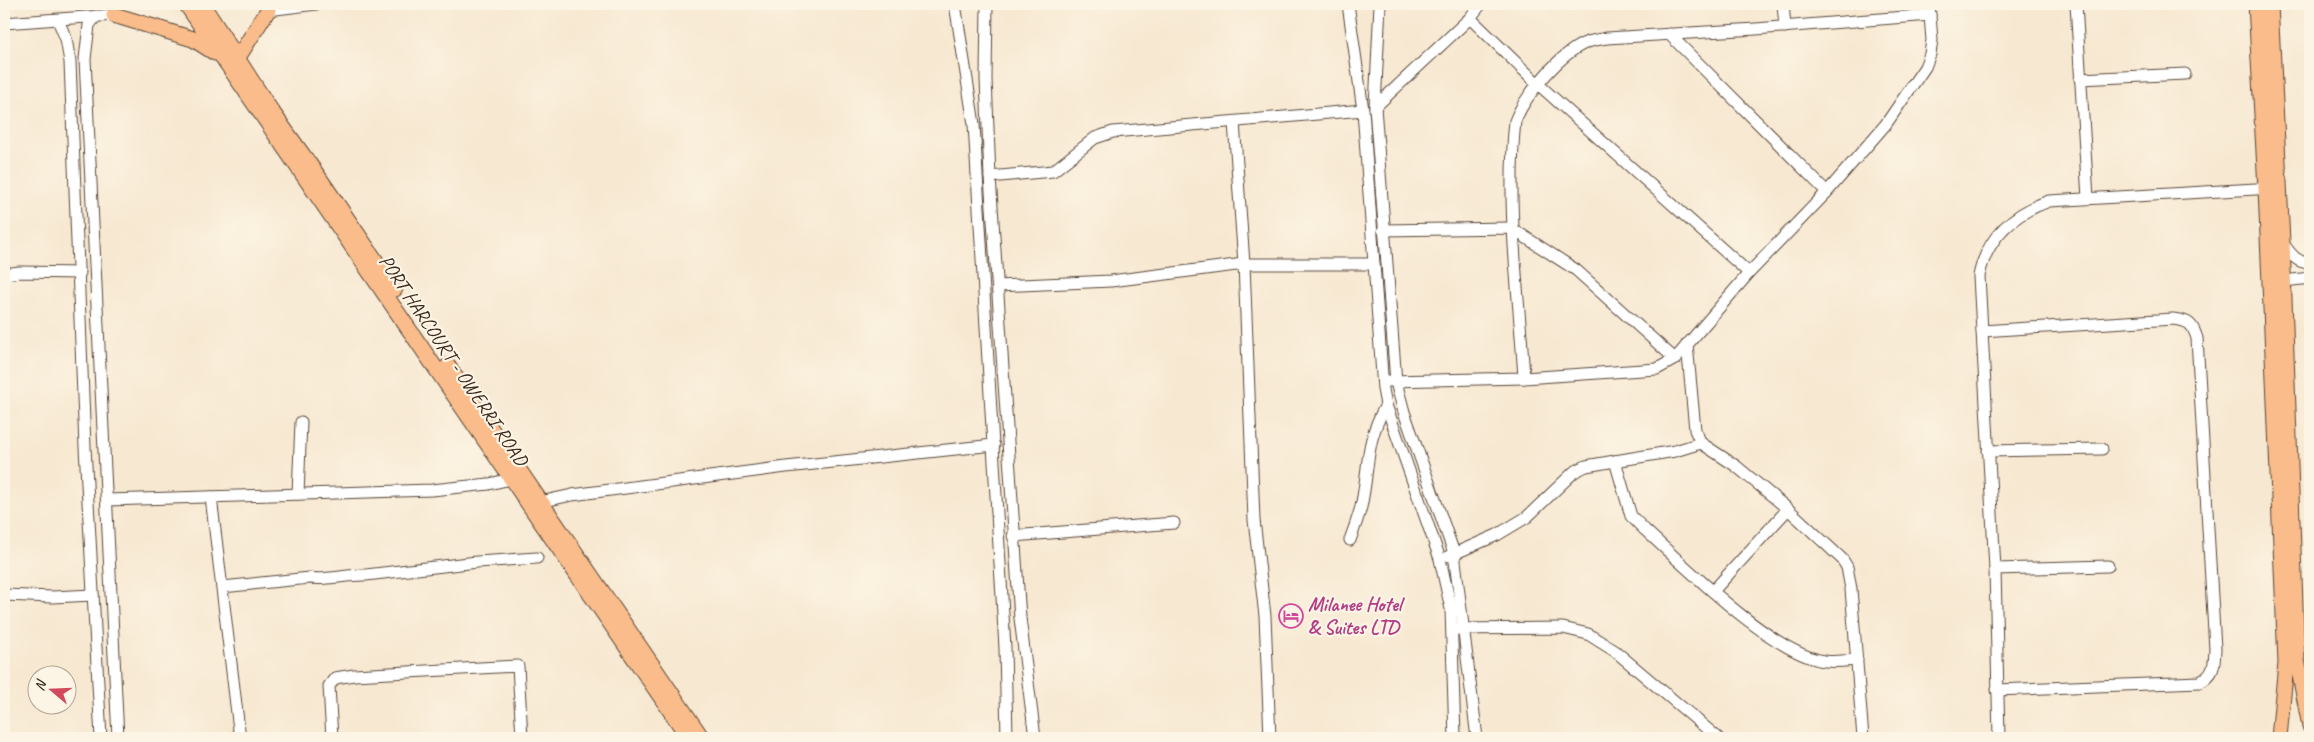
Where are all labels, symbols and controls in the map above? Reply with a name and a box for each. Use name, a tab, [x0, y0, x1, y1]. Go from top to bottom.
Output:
street label: PORT HARCOURT - OWERRI ROAD	[374, 250, 534, 472]
place label: Milanee Hotel & Suites LTD	[1308, 592, 1406, 640]
hotel icon: Milanee Hotel & Suites LTD	[1278, 603, 1304, 629]
north arrow	[28, 664, 78, 714]
text: N	[31, 677, 50, 693]

